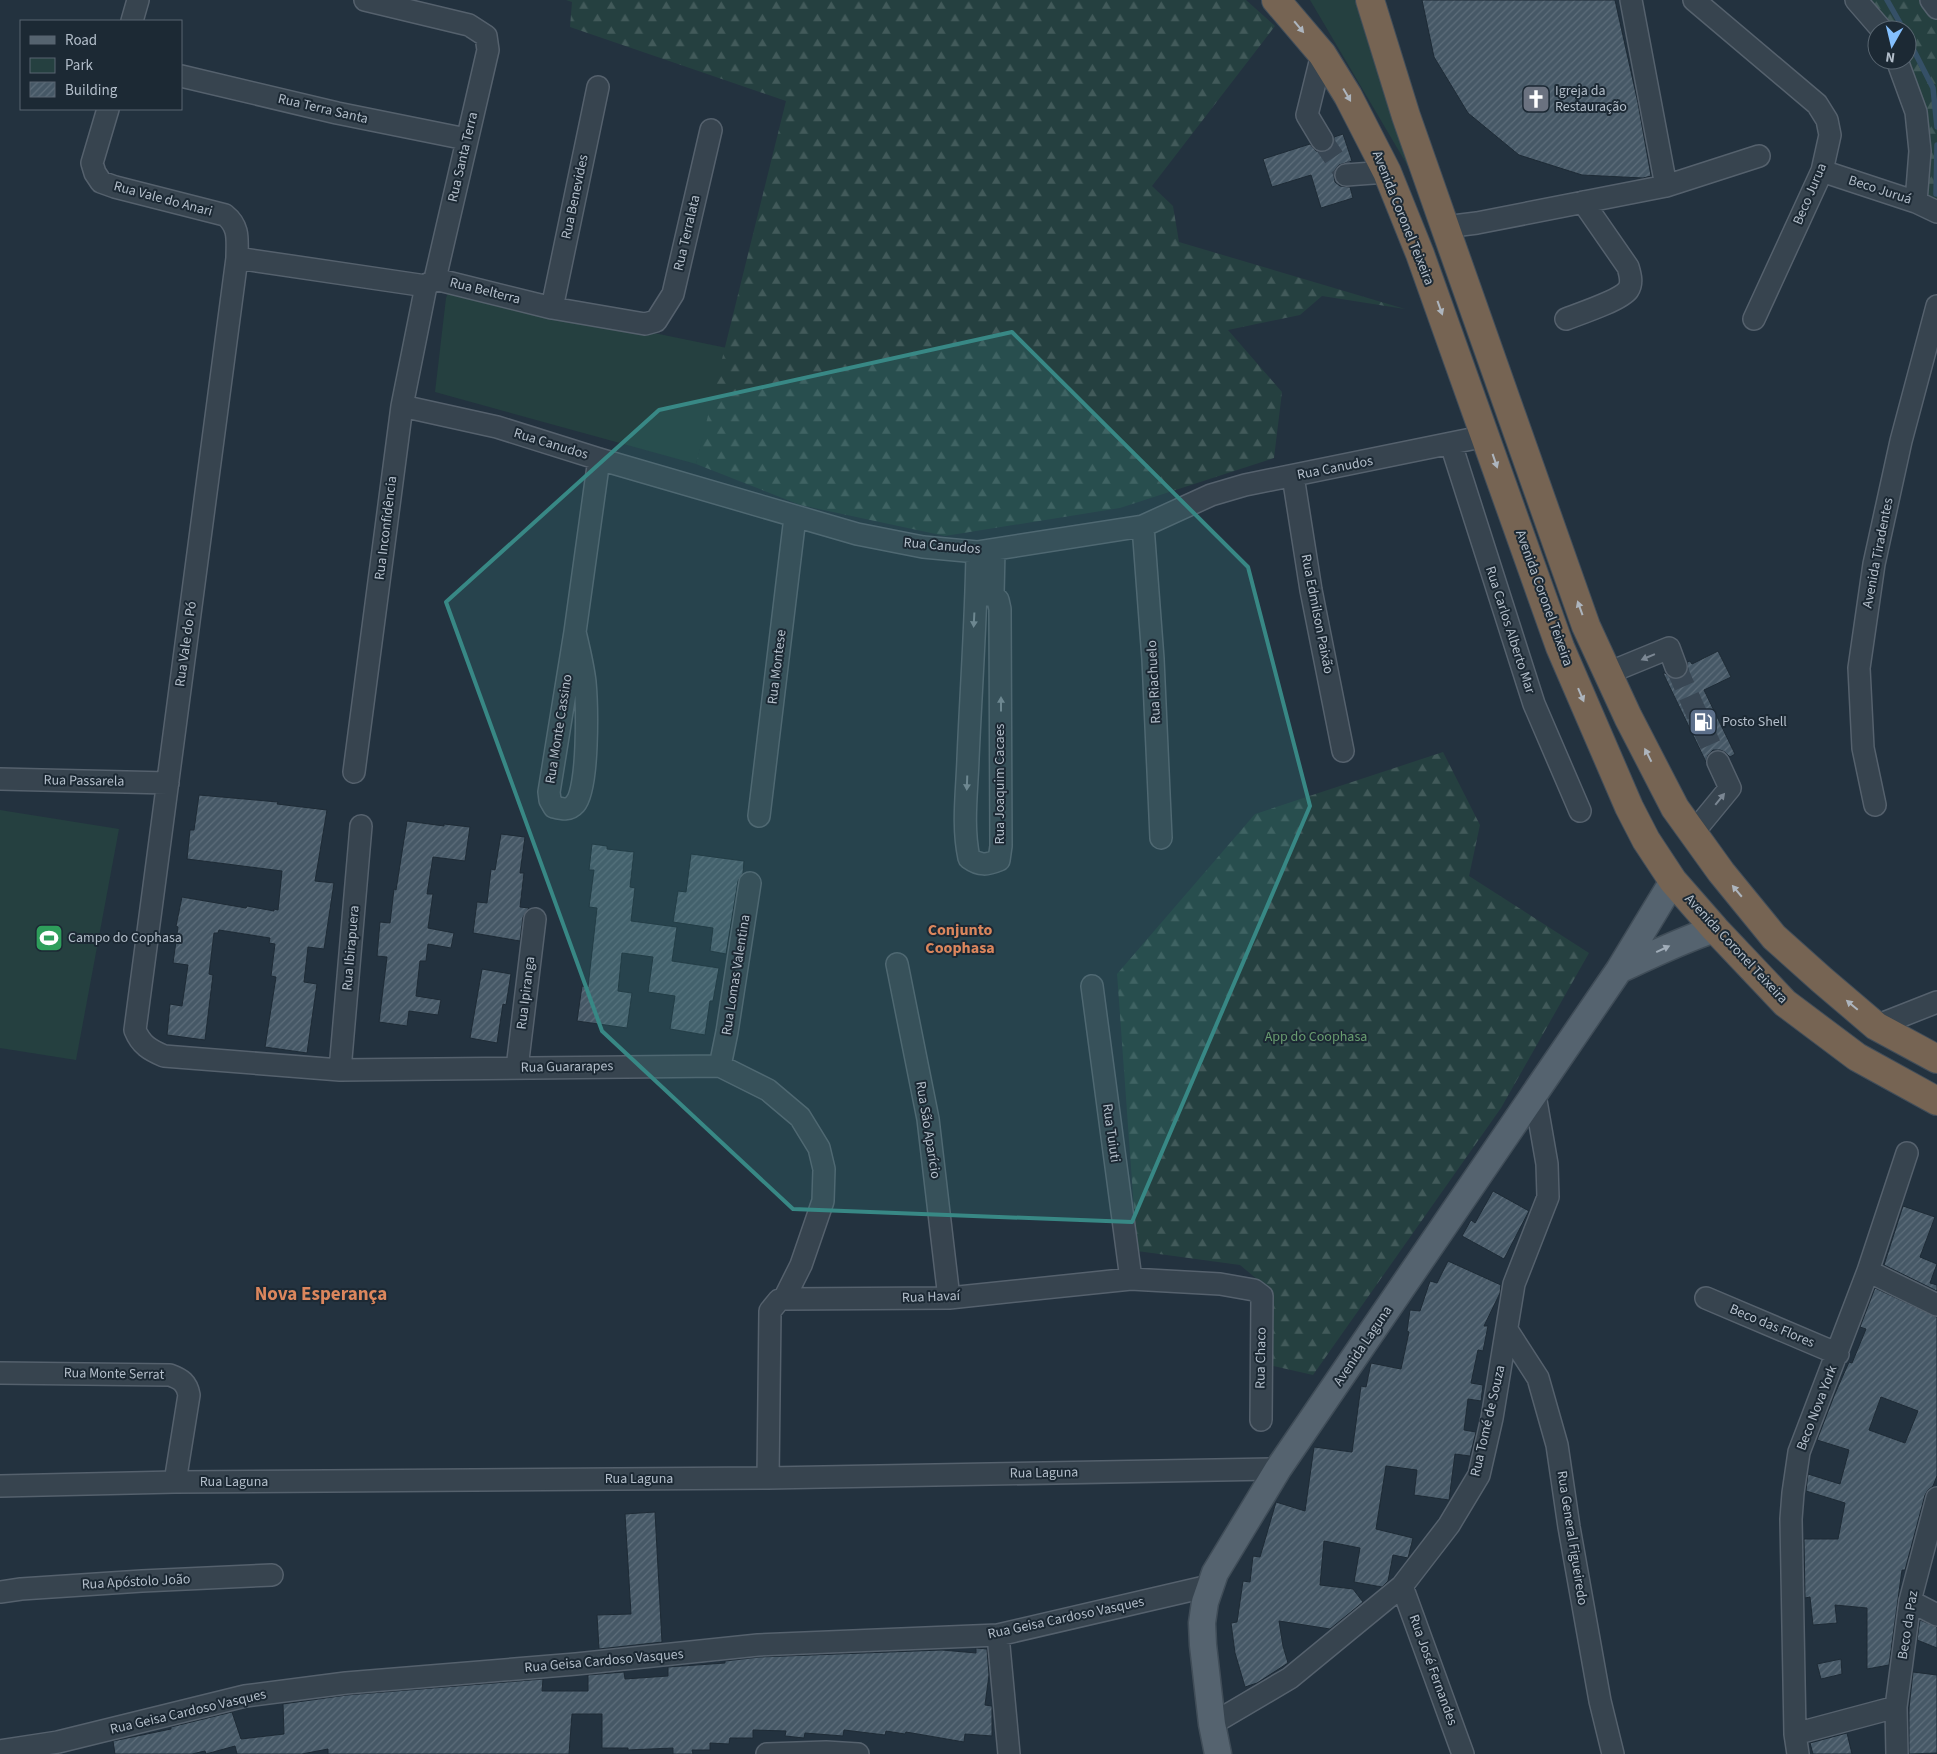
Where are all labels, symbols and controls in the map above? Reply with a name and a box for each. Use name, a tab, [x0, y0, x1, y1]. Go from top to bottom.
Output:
legend	[20, 20, 182, 110]
one-way arrow	[1294, 20, 1305, 33]
north arrow	[1867, 20, 1917, 70]
text: Road	[65, 30, 97, 51]
text: N	[1884, 46, 1896, 67]
text: Park	[65, 55, 94, 76]
text: Building	[65, 80, 118, 101]
place label: Igreja da Restauração	[1555, 81, 1627, 117]
church icon: Igreja da Restauração	[1521, 84, 1551, 114]
one-way arrow	[1343, 88, 1351, 102]
street label: Rua Terra Santa	[276, 89, 370, 129]
street label: Rua Santa Terra	[443, 110, 483, 204]
street label: Avenida Coronel Teixeira	[1367, 148, 1439, 288]
street label: Rua Benevides	[556, 153, 594, 241]
street label: Beco Jurua	[1788, 160, 1832, 228]
street label: Beco Juruá	[1846, 170, 1914, 210]
street label: Rua Vale do Anari	[111, 176, 215, 222]
street label: Rua Terralata	[669, 193, 705, 273]
street label: Rua Belterra	[448, 273, 522, 309]
one-way arrow	[1436, 301, 1444, 316]
street label: Rua Canudos	[511, 423, 591, 465]
street label: Rua Canudos	[1295, 451, 1375, 485]
one-way arrow	[1492, 453, 1499, 468]
street label: Rua Inconfidência	[370, 475, 402, 581]
street label: Avenida Tiradentes	[1858, 496, 1899, 610]
street label: Avenida Coronel Teixeira	[1510, 527, 1578, 669]
street label: Rua Canudos	[903, 533, 981, 559]
street label: Rua Edmilson Paixão	[1296, 552, 1338, 676]
street label: Rua Carlos Alberto Mar	[1480, 564, 1540, 696]
street label: Rua Vale do Pó	[170, 600, 202, 688]
one-way arrow	[1576, 600, 1584, 615]
one-way arrow	[970, 613, 978, 629]
street label: Rua Montese	[762, 628, 792, 706]
street label: Rua Riachuelo	[1142, 640, 1166, 724]
one-way arrow	[1641, 653, 1655, 661]
street label: Rua Monte Cassino	[540, 673, 578, 785]
one-way arrow	[1578, 688, 1586, 702]
one-way arrow	[997, 695, 1005, 711]
fuel station icon: Posto Shell	[1688, 707, 1718, 737]
place label: Posto Shell	[1722, 712, 1787, 732]
street label: Rua Joaquim Cacaes	[990, 723, 1010, 845]
one-way arrow	[1644, 748, 1652, 763]
street label: Rua Passarela	[43, 770, 125, 792]
one-way arrow	[963, 775, 971, 791]
one-way arrow	[1715, 793, 1726, 806]
one-way arrow	[1731, 885, 1742, 898]
street label: Avenida Coronel Teixeira	[1680, 890, 1792, 1008]
street label: Rua Ibirapuera	[337, 904, 365, 992]
street label: Rua Lomas Valentina	[717, 913, 755, 1037]
district label: Conjunto Coophasa	[925, 919, 995, 959]
sports icon: Campo do Cophasa	[34, 923, 64, 953]
place label: Campo do Cophasa	[68, 928, 182, 948]
one-way arrow	[1656, 944, 1670, 952]
street label: Rua Ipiranga	[512, 955, 540, 1031]
one-way arrow	[1845, 1000, 1858, 1011]
park label: App do Coophasa	[1265, 1027, 1367, 1047]
street label: Rua Guararapes	[521, 1056, 614, 1078]
street label: Rua São Aparício	[910, 1080, 946, 1180]
street label: Rua Tuiuti	[1097, 1102, 1125, 1164]
district label: Nova Esperança	[255, 1281, 387, 1308]
street label: Rua Havaí	[901, 1286, 961, 1308]
street label: Beco das Flores	[1726, 1299, 1818, 1353]
street label: Avenida Laguna	[1329, 1302, 1397, 1390]
street label: Rua Chaco	[1250, 1327, 1272, 1389]
street label: Beco Nova York	[1792, 1362, 1842, 1454]
street label: Rua Monte Serrat	[64, 1363, 165, 1385]
street label: Rua Tomé de Souza	[1465, 1363, 1511, 1479]
street label: Rua Laguna	[1009, 1462, 1079, 1484]
street label: Rua Laguna	[605, 1469, 673, 1489]
street label: Rua General Figueiredo	[1551, 1469, 1593, 1607]
street label: Rua Laguna	[200, 1472, 268, 1492]
street label: Rua Apóstolo João	[81, 1569, 191, 1595]
street label: Beco da Paz	[1893, 1589, 1923, 1661]
street label: Rua Geisa Cardoso Vasques	[986, 1592, 1146, 1644]
street label: Rua José Fernandes	[1404, 1612, 1462, 1728]
street label: Rua Geisa Cardoso Vasques	[524, 1644, 684, 1678]
street label: Rua Geisa Cardoso Vasques	[108, 1684, 268, 1740]

